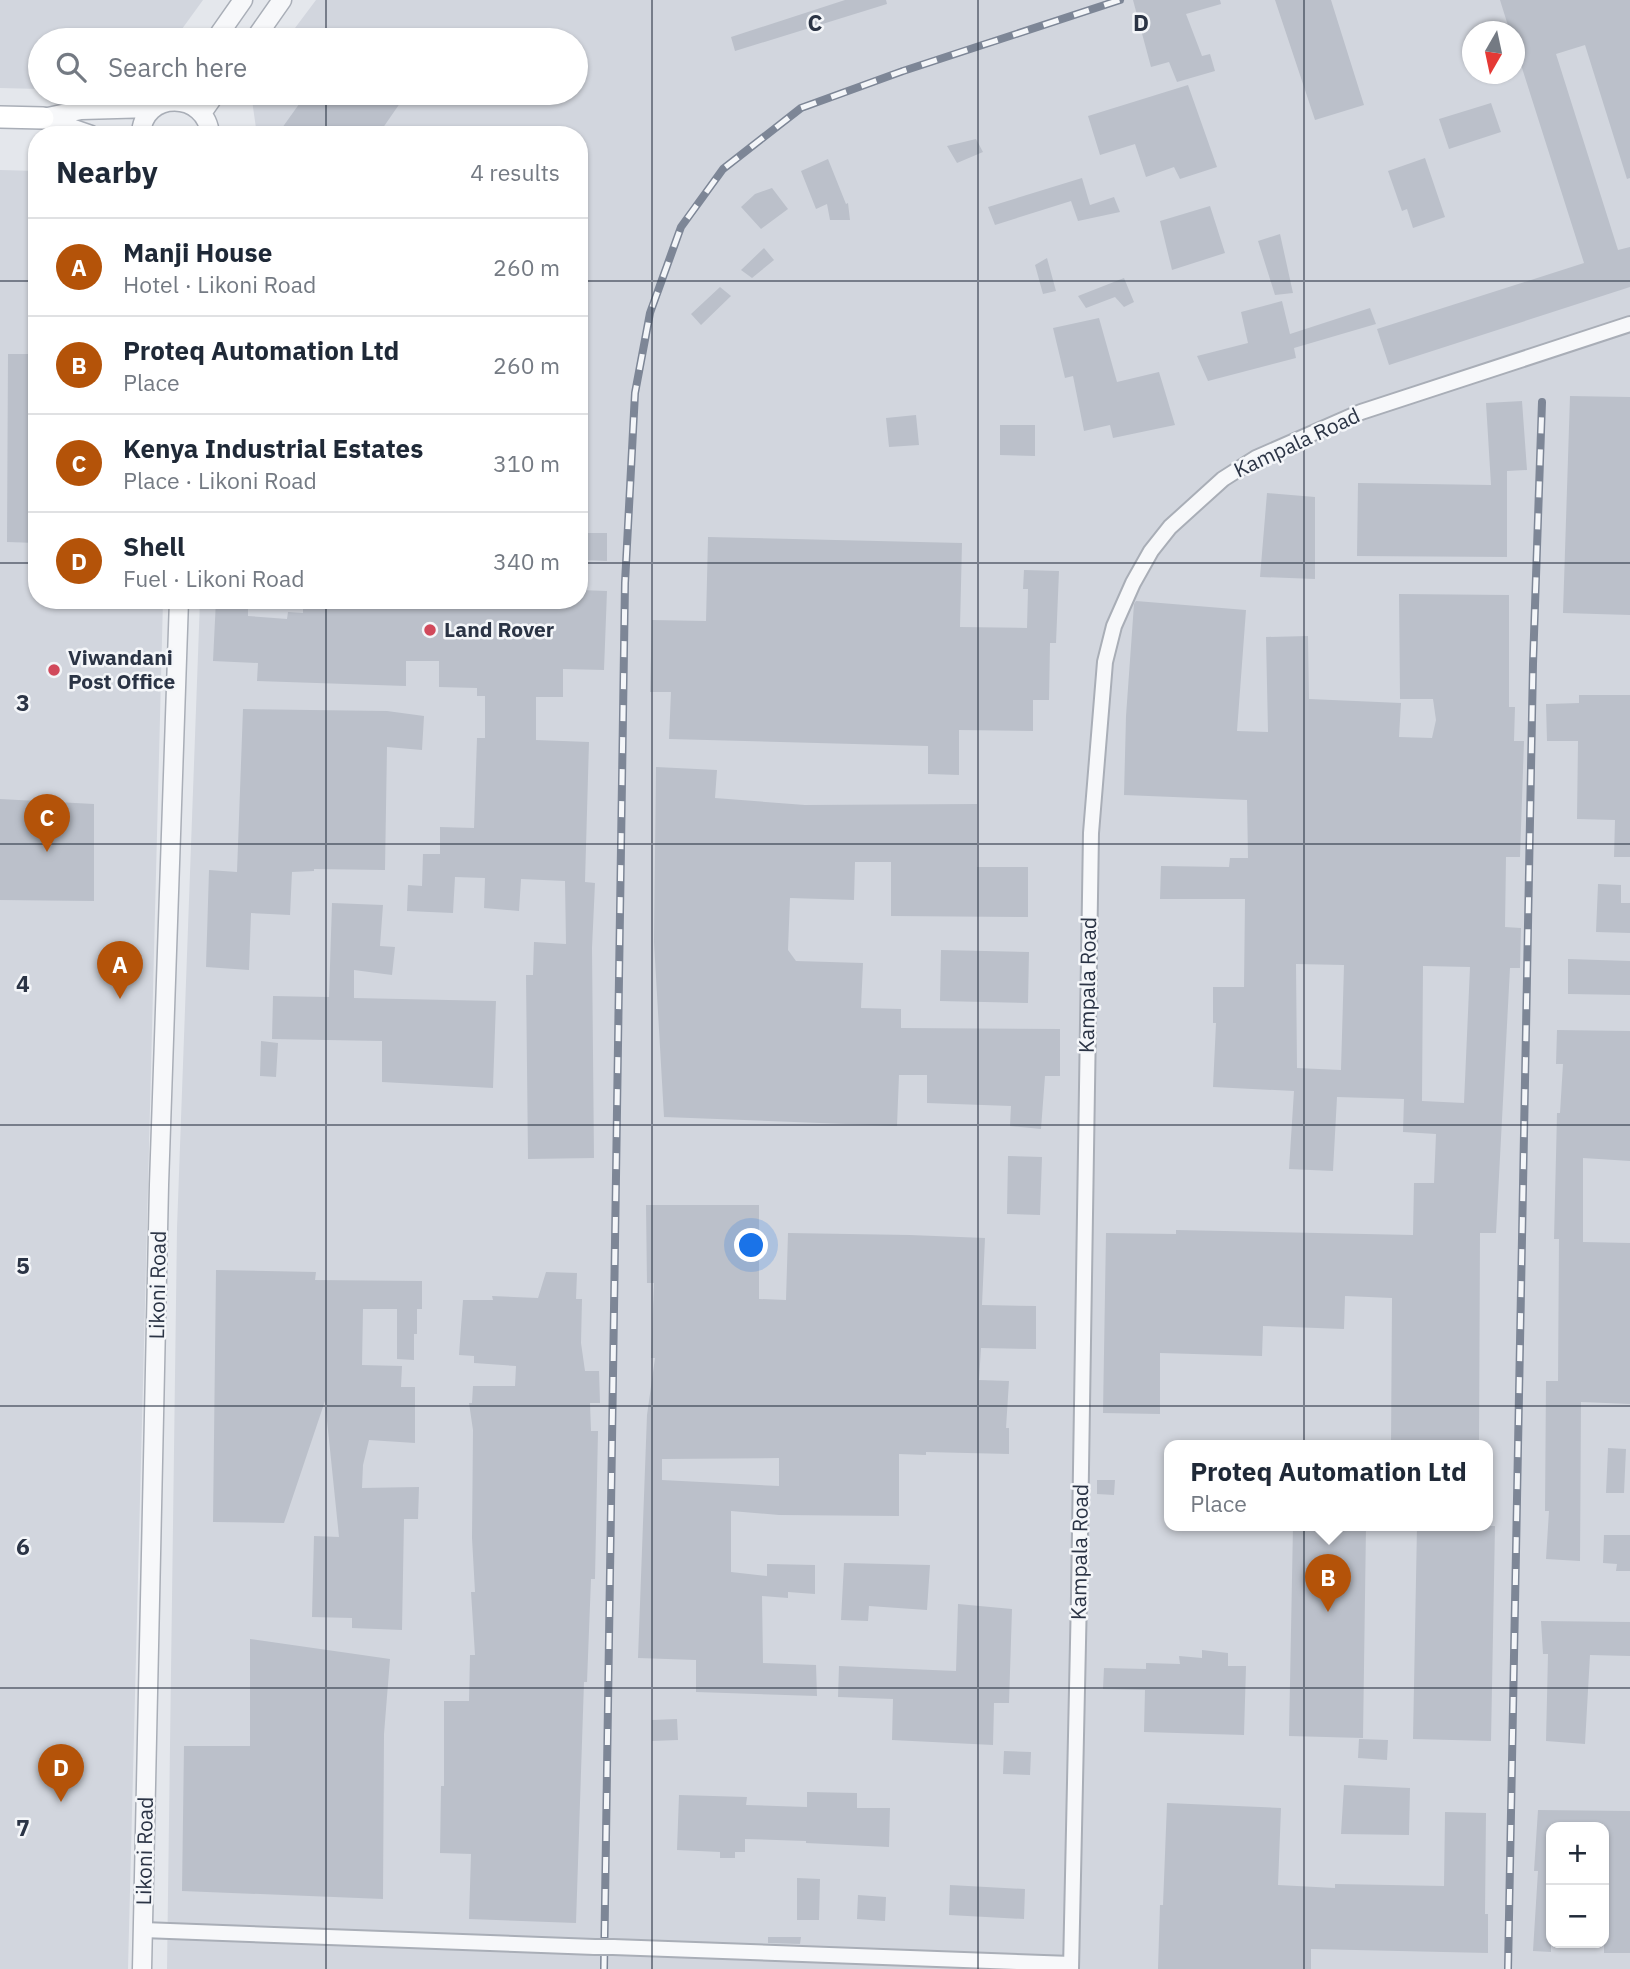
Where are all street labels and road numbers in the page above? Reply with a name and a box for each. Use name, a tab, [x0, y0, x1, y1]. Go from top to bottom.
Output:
street label: Kampala Road	[1229, 401, 1364, 484]
street label: Kampala Road	[1072, 917, 1102, 1053]
street label: Likoni Road	[142, 1230, 172, 1340]
street label: Kampala Road	[1064, 1484, 1094, 1620]
street label: Likoni Road	[129, 1796, 159, 1906]

